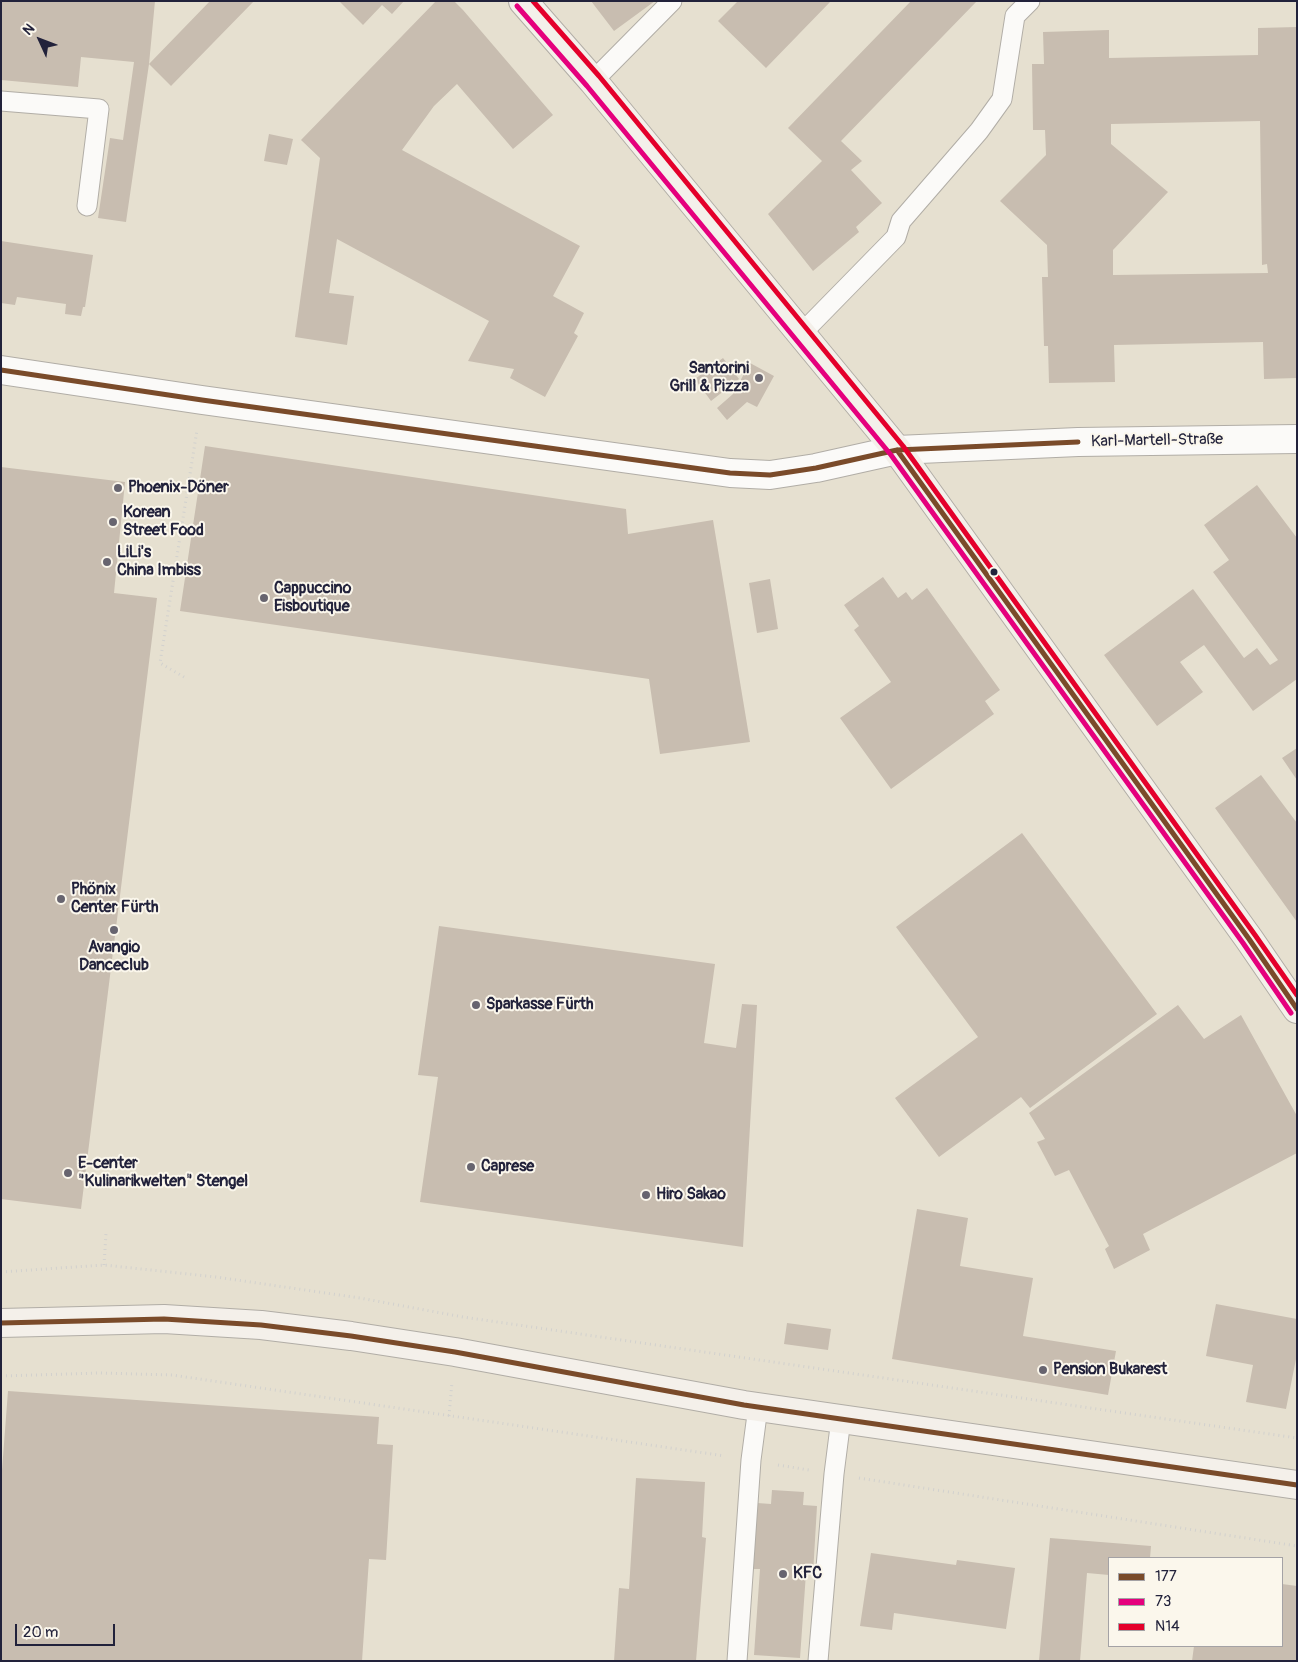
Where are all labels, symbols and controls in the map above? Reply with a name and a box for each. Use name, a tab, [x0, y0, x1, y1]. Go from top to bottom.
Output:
north arrow	[15, 15, 65, 65]
text: N	[19, 20, 38, 39]
place label: Santorini Grill & Pizza	[669, 359, 749, 397]
marker: Santorini Grill & Pizza	[753, 372, 765, 384]
street label: Karl-Martell-Straße	[1091, 430, 1223, 452]
place label: Phoenix-Döner	[128, 478, 229, 498]
marker: Phoenix-Döner	[112, 482, 124, 494]
place label: Korean Street Food	[123, 503, 204, 541]
marker: Korean Street Food	[107, 516, 119, 528]
place label: LiLi's China Imbiss	[117, 543, 201, 581]
marker: LiLi's China Imbiss	[101, 556, 113, 568]
unlabelled marker	[989, 567, 999, 577]
place label: Cappuccino Eisboutique	[274, 579, 351, 617]
marker: Cappuccino Eisboutique	[258, 592, 270, 604]
place label: Phönix Center Fürth	[71, 880, 158, 918]
marker: Phönix Center Fürth	[55, 893, 67, 905]
marker: Avangio Danceclub	[108, 924, 120, 936]
place label: Avangio Danceclub	[79, 938, 149, 976]
place label: Sparkasse Fürth	[486, 995, 593, 1015]
marker: Sparkasse Fürth	[470, 999, 482, 1011]
place label: E-center "Kulinarikwelten" Stengel	[78, 1154, 248, 1192]
place label: Caprese	[481, 1157, 534, 1177]
marker: Caprese	[465, 1161, 477, 1173]
marker: E-center "Kulinarikwelten" Stengel	[62, 1167, 74, 1179]
place label: Hiro Sakao	[656, 1185, 726, 1205]
marker: Hiro Sakao	[640, 1189, 652, 1201]
place label: Pension Bukarest	[1053, 1360, 1167, 1380]
marker: Pension Bukarest	[1037, 1364, 1049, 1376]
legend	[1108, 1557, 1283, 1647]
place label: KFC	[793, 1564, 822, 1584]
text: 177	[1155, 1567, 1177, 1586]
marker: KFC	[777, 1568, 789, 1580]
text: 73	[1155, 1592, 1171, 1611]
scale bar	[18, 1614, 118, 1646]
text: N14	[1155, 1617, 1180, 1636]
text: 20 m	[23, 1623, 58, 1642]

